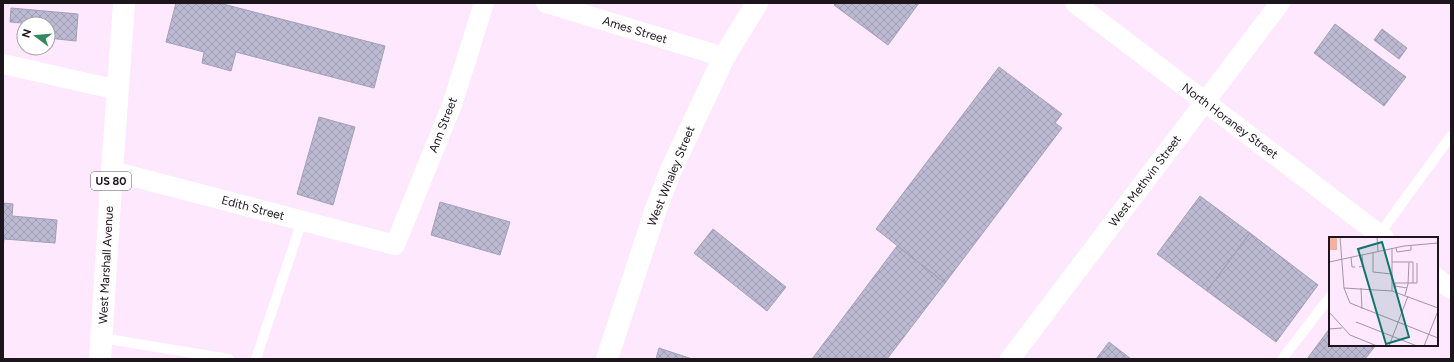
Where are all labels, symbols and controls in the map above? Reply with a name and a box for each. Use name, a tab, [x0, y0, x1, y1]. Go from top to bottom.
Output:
street label: Ames Street	[601, 14, 670, 47]
north arrow	[16, 16, 56, 56]
text: N	[19, 27, 34, 39]
street label: North Horaney Street	[1179, 80, 1281, 162]
street label: Ann Street	[426, 95, 460, 155]
street label: West Whaley Street	[644, 123, 698, 228]
street label: West Methvin Street	[1106, 132, 1184, 229]
road number: US 80	[91, 172, 131, 190]
street label: Edith Street	[220, 193, 287, 223]
street label: West Marshall Avenue	[96, 205, 116, 324]
inset map	[1329, 237, 1438, 346]

